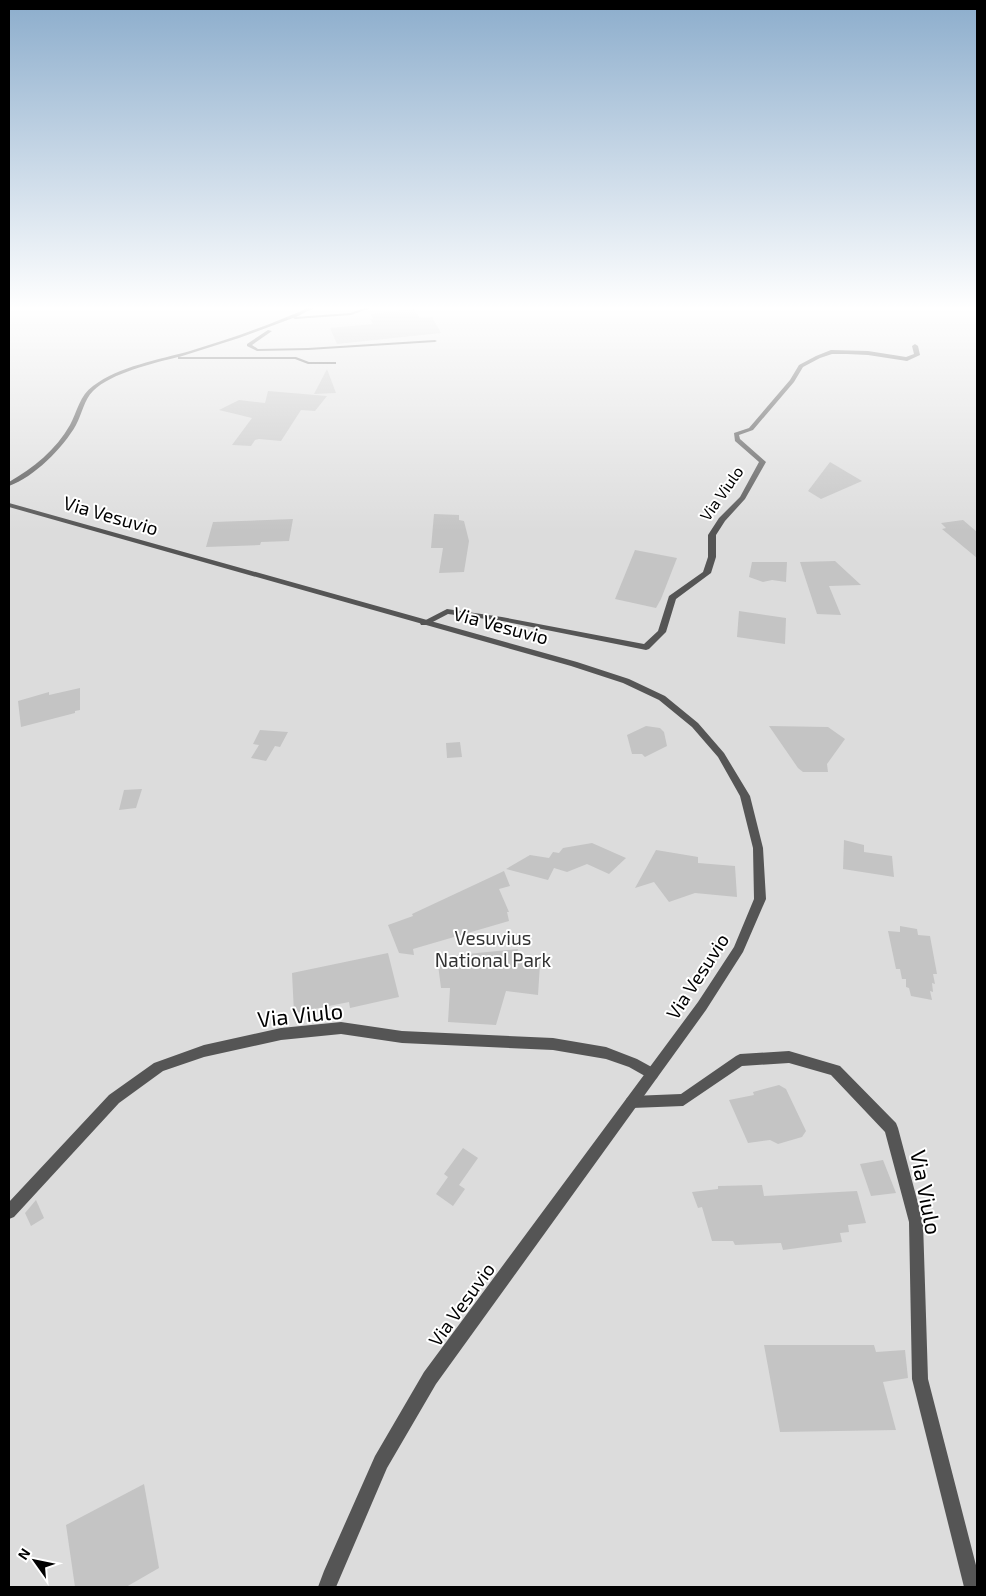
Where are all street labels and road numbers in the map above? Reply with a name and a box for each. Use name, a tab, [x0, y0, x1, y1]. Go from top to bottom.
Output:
street label: Via Viulo	[695, 462, 747, 524]
street label: Via Vesuvio	[61, 490, 161, 540]
street label: Via Vesuvio	[451, 601, 551, 649]
street label: Via Vesuvio	[661, 929, 733, 1023]
street label: Via Viulo	[256, 997, 344, 1031]
street label: Via Viulo	[906, 1147, 948, 1237]
street label: Via Vesuvio	[423, 1258, 499, 1350]

